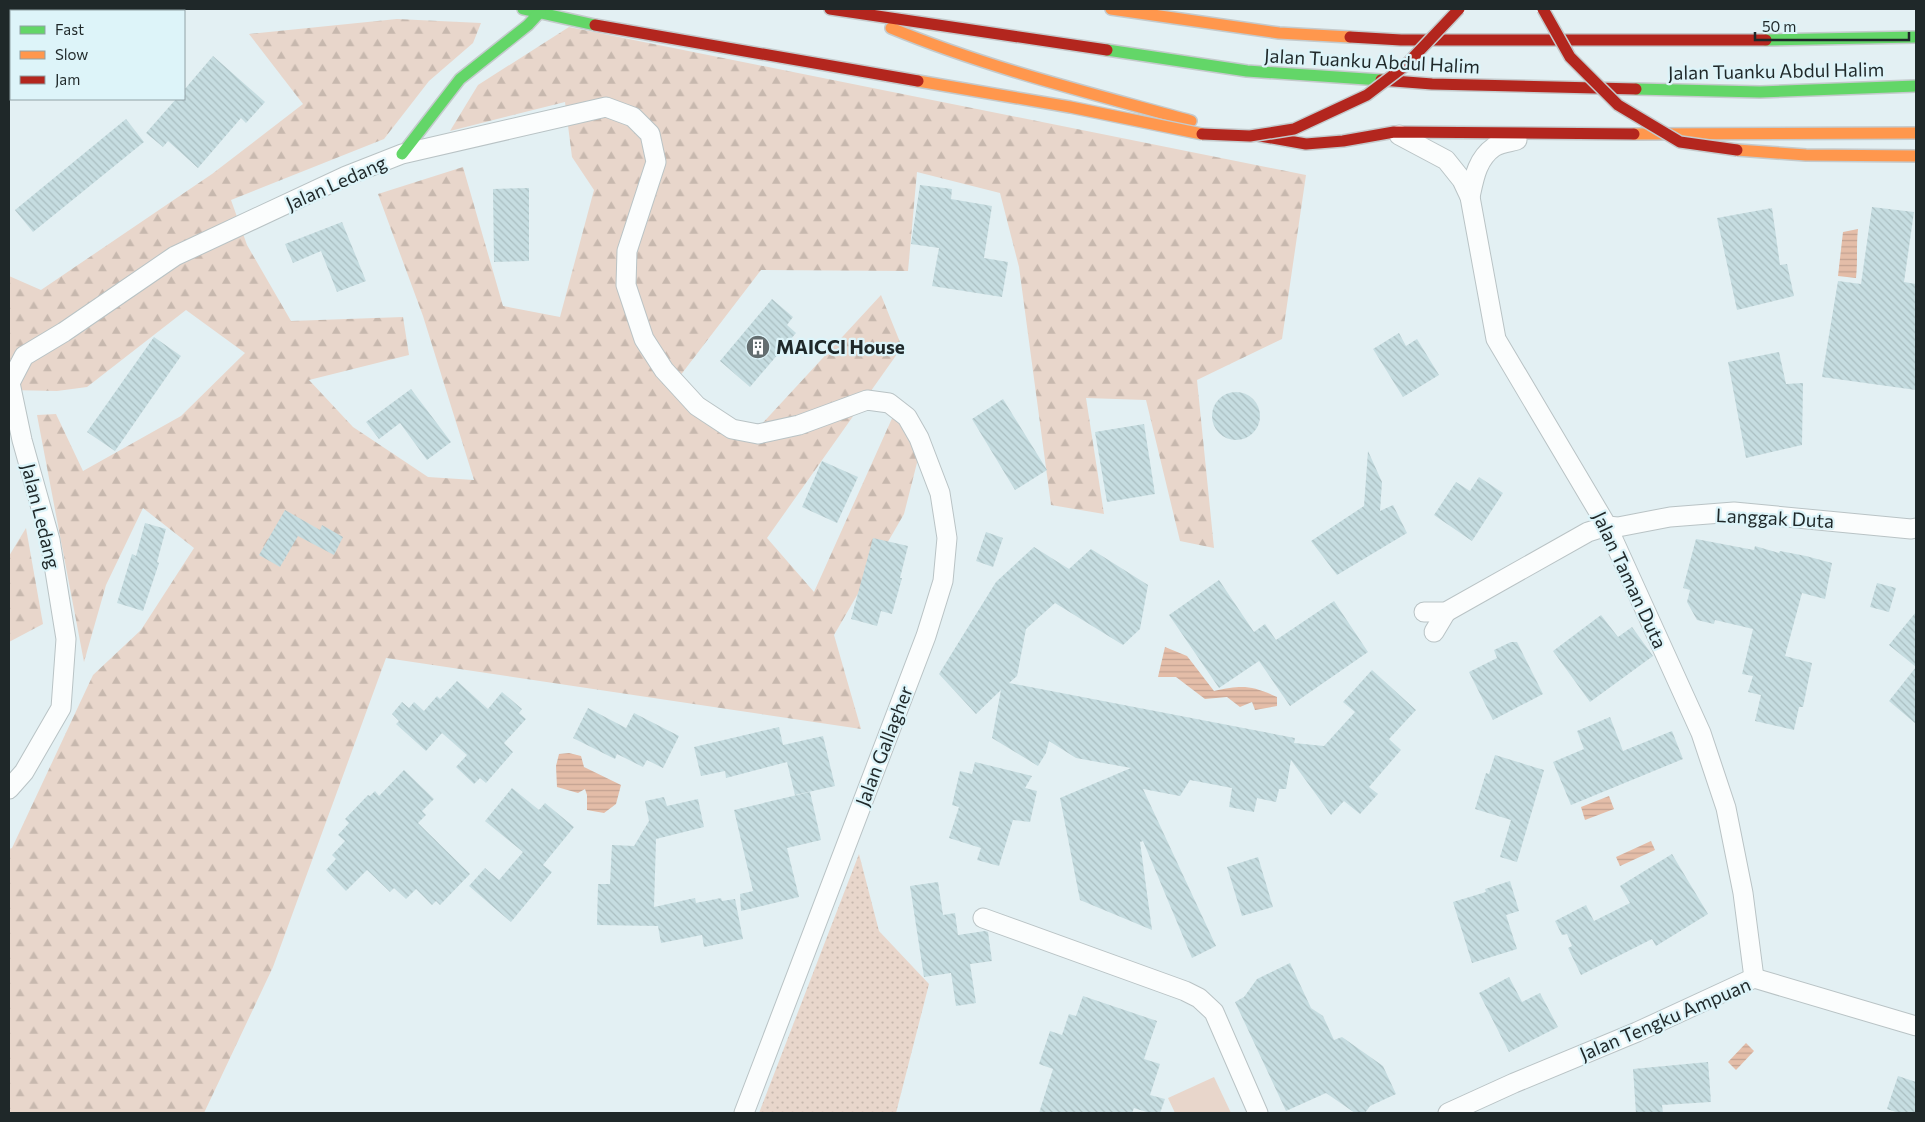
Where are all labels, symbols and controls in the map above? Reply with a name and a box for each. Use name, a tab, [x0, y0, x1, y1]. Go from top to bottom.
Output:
legend	[10, 10, 185, 100]
scale bar	[1755, 10, 1909, 42]
text: 50 m	[1762, 17, 1796, 35]
text: Fast	[55, 20, 84, 38]
street label: Jalan Tuanku Abdul Halim	[1263, 43, 1481, 78]
text: Slow	[55, 45, 88, 63]
street label: Jalan Tuanku Abdul Halim	[1668, 57, 1884, 84]
text: Jam	[55, 70, 80, 88]
street label: Jalan Ledang	[282, 150, 390, 215]
building icon: MAICCI House	[745, 334, 771, 360]
place label: MAICCI House	[776, 335, 905, 358]
street label: Jalan Ledang	[17, 461, 66, 571]
street label: Langgak Duta	[1715, 503, 1835, 532]
street label: Jalan Taman Duta	[1589, 508, 1672, 652]
street label: Jalan Gallagher	[850, 682, 917, 809]
street label: Jalan Tengku Ampuan	[1576, 972, 1754, 1065]

